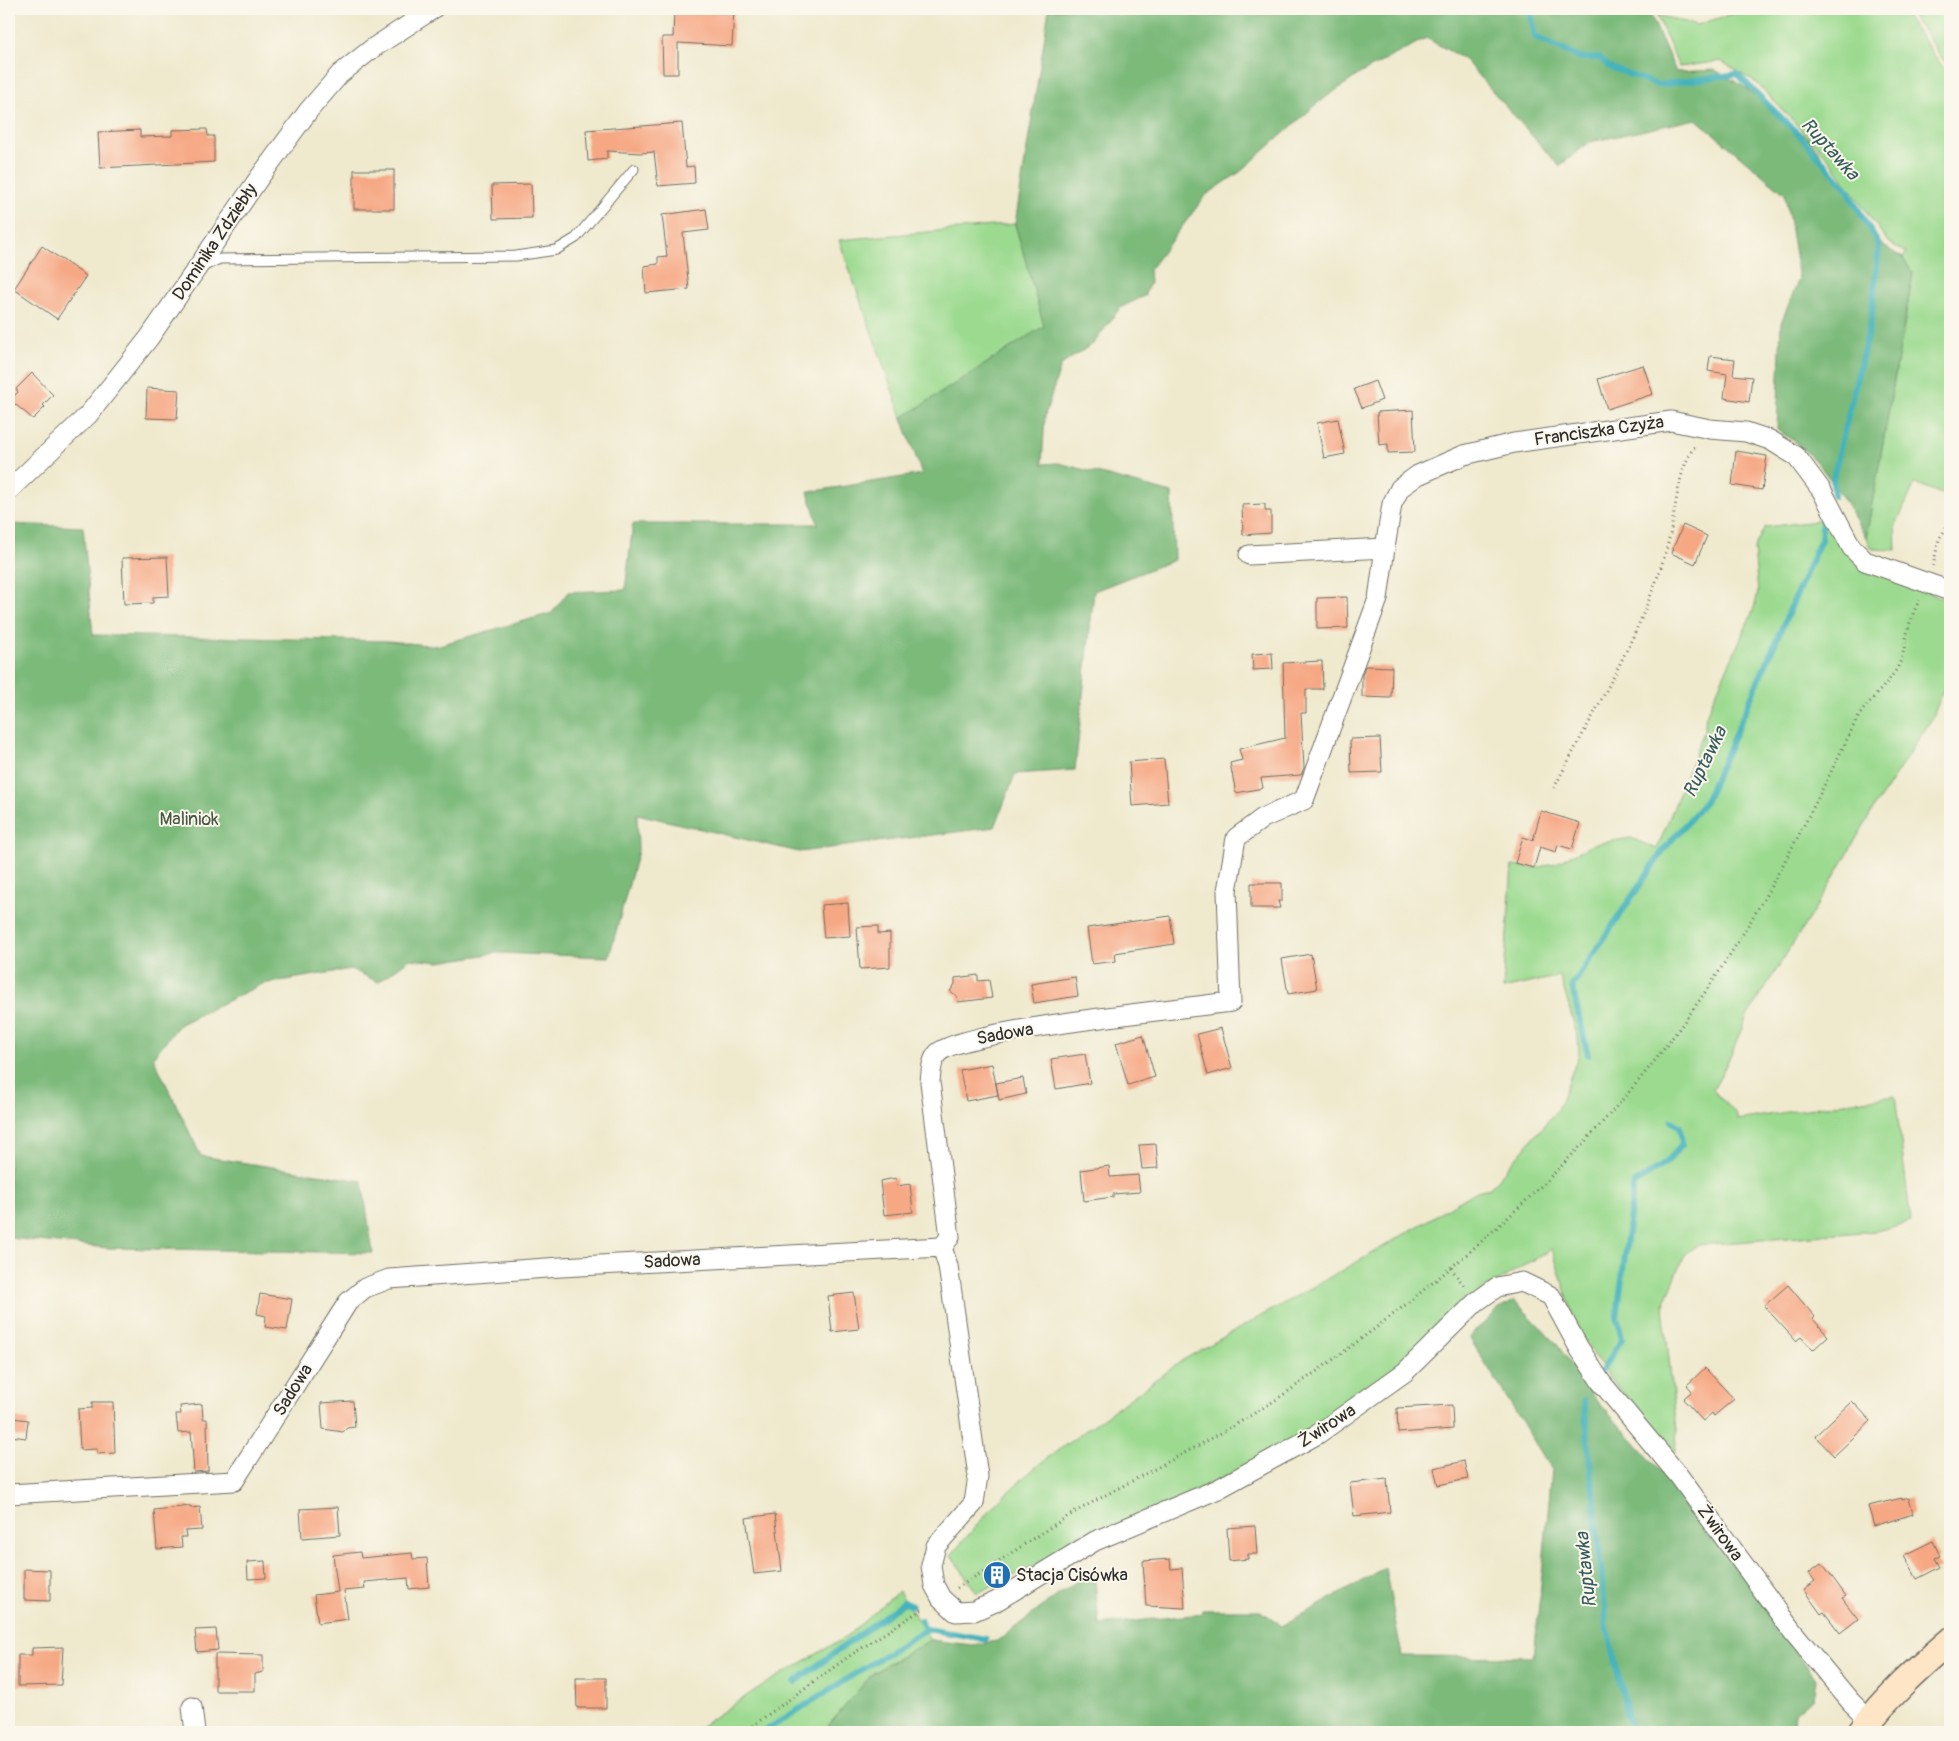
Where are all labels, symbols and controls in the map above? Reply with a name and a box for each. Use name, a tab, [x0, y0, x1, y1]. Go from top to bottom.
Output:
water label: Ruptawka	[1796, 113, 1865, 186]
street label: Dominika Zdziebły	[167, 179, 263, 305]
street label: Franciszka Czyża	[1533, 411, 1665, 451]
water label: Ruptawka	[1678, 722, 1733, 801]
park label: Maliniok	[159, 808, 219, 831]
street label: Sadowa	[975, 1018, 1035, 1050]
street label: Sadowa	[643, 1248, 701, 1274]
street label: Sadowa	[268, 1360, 318, 1420]
street label: Żwirowa	[1294, 1399, 1360, 1453]
street label: Żwirowa	[1692, 1500, 1748, 1566]
water label: Ruptawka	[1570, 1530, 1602, 1609]
building icon: Stacja Cisówka	[982, 1560, 1012, 1590]
place label: Stacja Cisówka	[1016, 1564, 1128, 1587]

